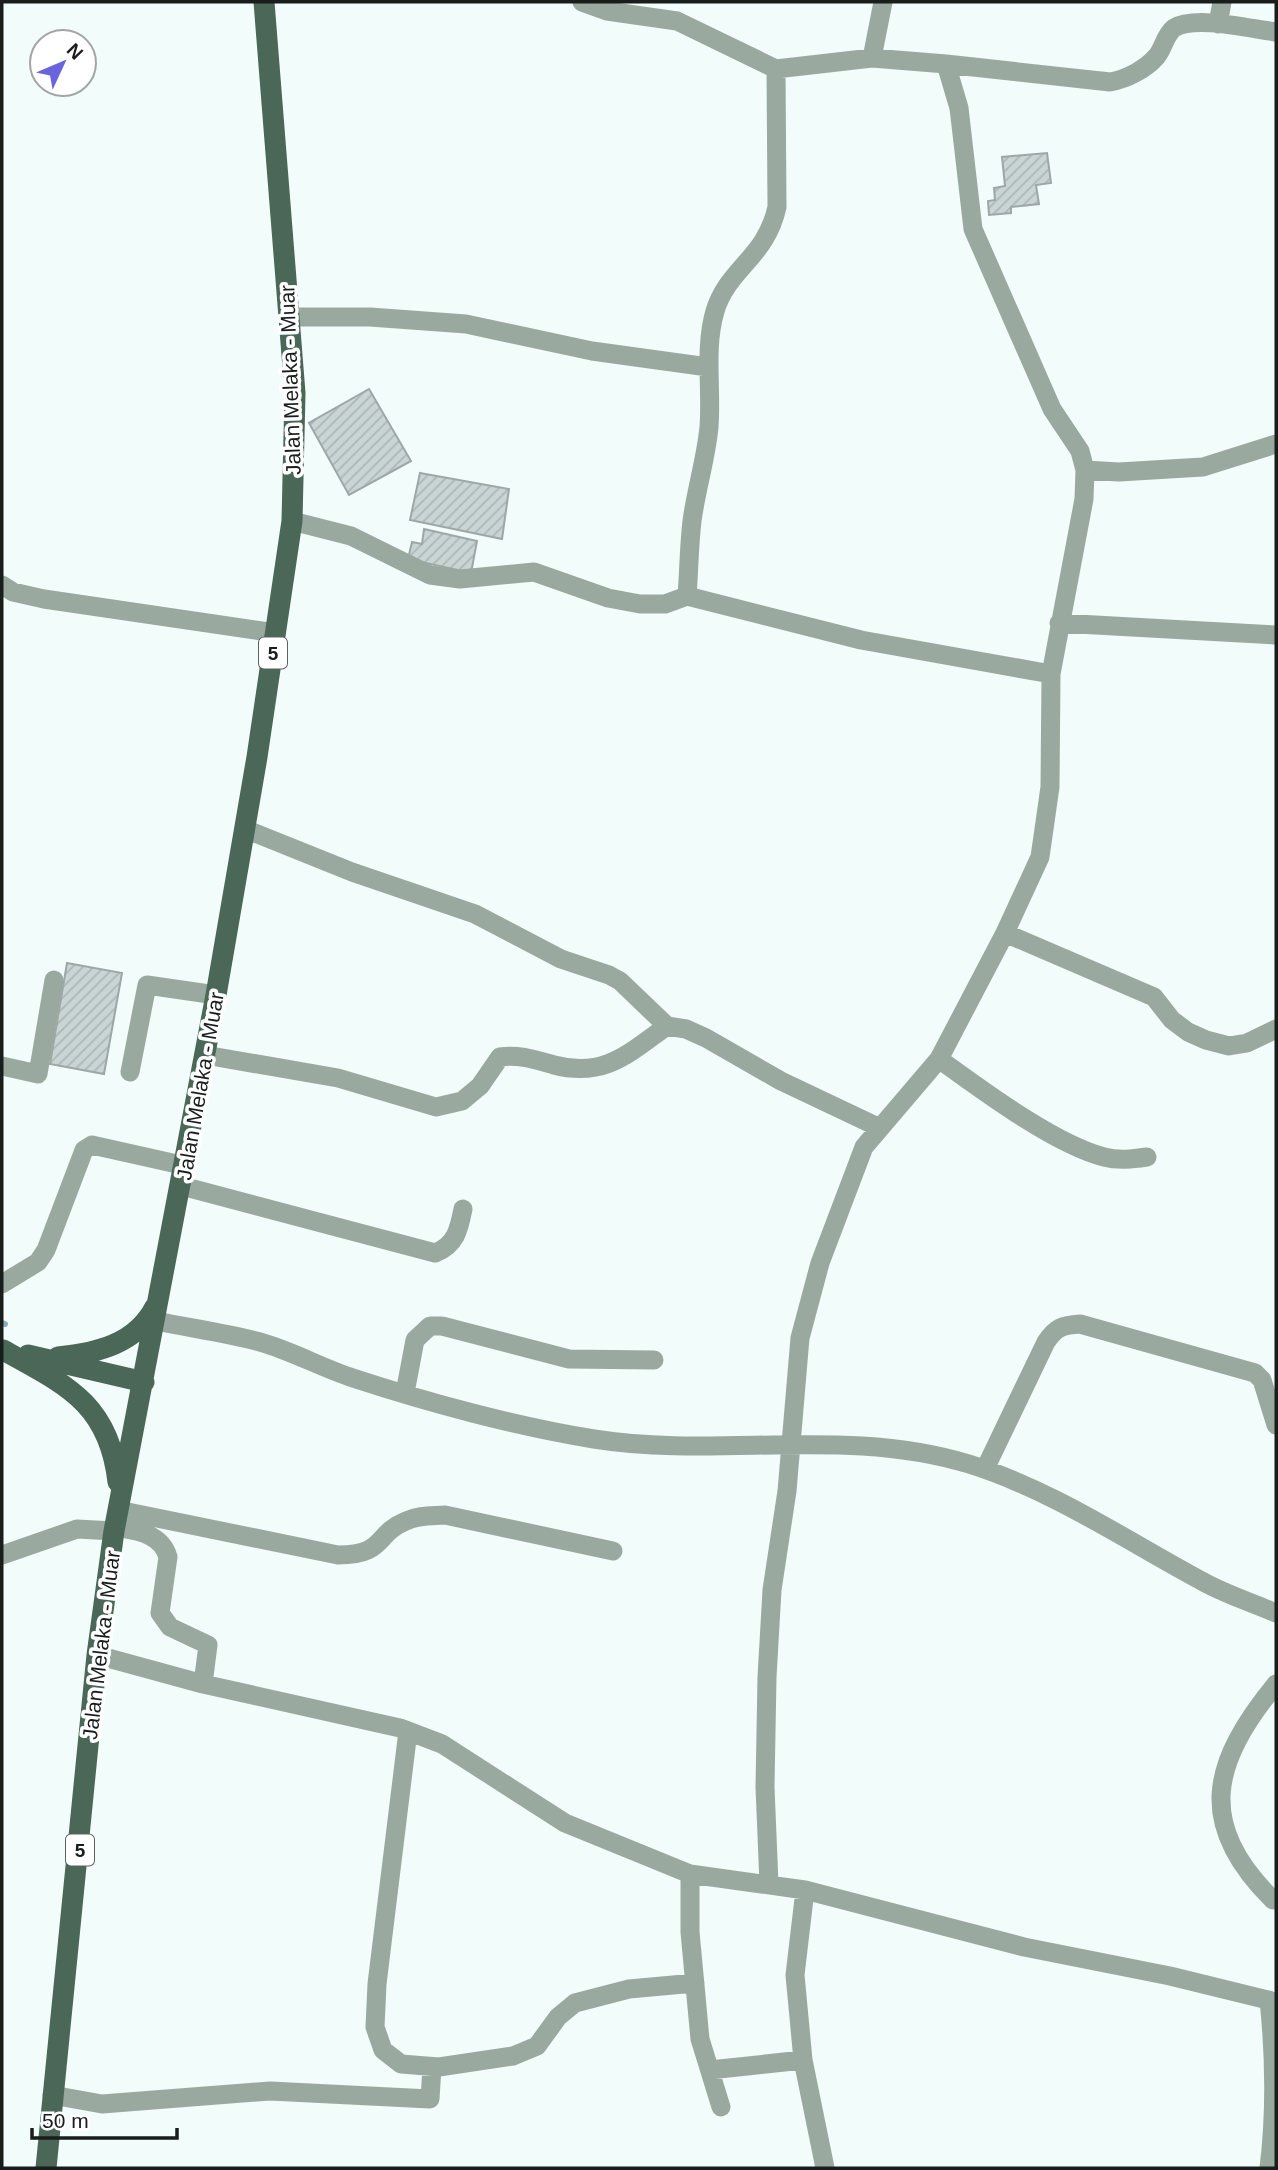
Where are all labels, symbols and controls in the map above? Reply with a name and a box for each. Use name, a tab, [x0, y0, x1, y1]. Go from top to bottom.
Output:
north arrow	[28, 28, 98, 98]
text: N	[63, 39, 87, 64]
street label: Jalan Melaka - Muar	[275, 285, 305, 475]
road number: 5	[259, 638, 287, 668]
street label: Jalan Melaka - Muar	[172, 990, 228, 1182]
street label: Jalan Melaka - Muar	[78, 1549, 124, 1741]
road number: 5	[66, 1834, 94, 1866]
scale bar	[32, 2096, 177, 2140]
text: 50 m	[42, 2109, 89, 2132]

